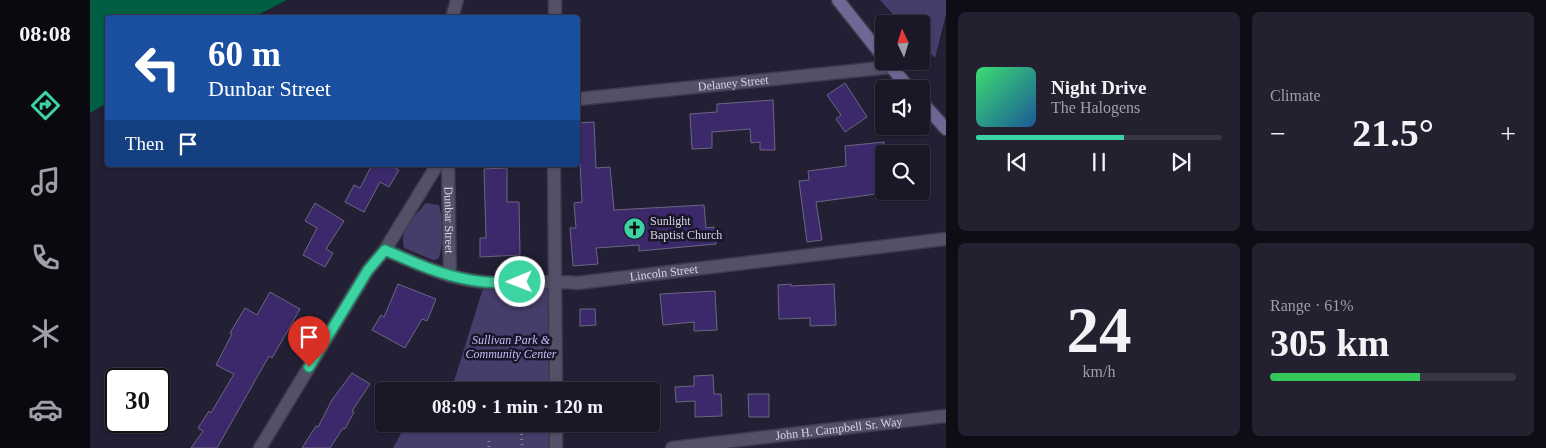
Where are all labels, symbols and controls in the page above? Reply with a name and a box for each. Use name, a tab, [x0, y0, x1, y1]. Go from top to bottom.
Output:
north arrow	[875, 15, 930, 70]
map controls	[875, 15, 930, 200]
text: 08:08	[19, 21, 71, 46]
icon: left	[125, 35, 190, 100]
text: 60 m	[208, 35, 281, 74]
street label: Delaney Street	[697, 72, 770, 94]
text: Dunbar Street	[208, 76, 331, 101]
text: Night Drive	[1051, 77, 1147, 98]
button: sound	[875, 80, 930, 135]
text: Climate	[1270, 87, 1321, 104]
icon: directions	[28, 88, 63, 123]
text: The Halogens	[1051, 99, 1140, 116]
text: 21.5°	[1352, 112, 1434, 154]
text: −	[1270, 118, 1286, 149]
text: +	[1500, 118, 1516, 149]
icon: arrive	[174, 130, 202, 158]
text: Then	[125, 133, 164, 154]
button: search	[875, 145, 930, 200]
icon: previous	[1003, 148, 1031, 176]
icon: pause	[1085, 148, 1113, 176]
icon: next	[1167, 148, 1195, 176]
icon: music	[28, 164, 63, 199]
street label: Dunbar Street	[441, 186, 457, 254]
place label: Sunlight Baptist Church	[650, 214, 722, 242]
church icon: Sunlight Baptist Church	[622, 216, 646, 240]
icon: phone	[28, 240, 63, 275]
position arrow	[493, 255, 545, 307]
street label: Lincoln Street	[629, 262, 699, 284]
text: 24	[1067, 294, 1132, 366]
text: Range · 61%	[1270, 297, 1354, 314]
icon: climate	[28, 316, 63, 351]
pin	[288, 316, 330, 367]
text: 305 km	[1270, 322, 1389, 364]
icon: arrive	[295, 323, 323, 351]
park label: Sullivan Park & Community Center	[466, 333, 557, 361]
text: km/h	[1083, 363, 1115, 380]
speed limit sign: 30	[105, 368, 170, 433]
icon: car	[28, 392, 63, 427]
text: 08:09 · 1 min · 120 m	[432, 396, 603, 417]
street label: John H. Campbell Sr. Way	[775, 414, 903, 443]

